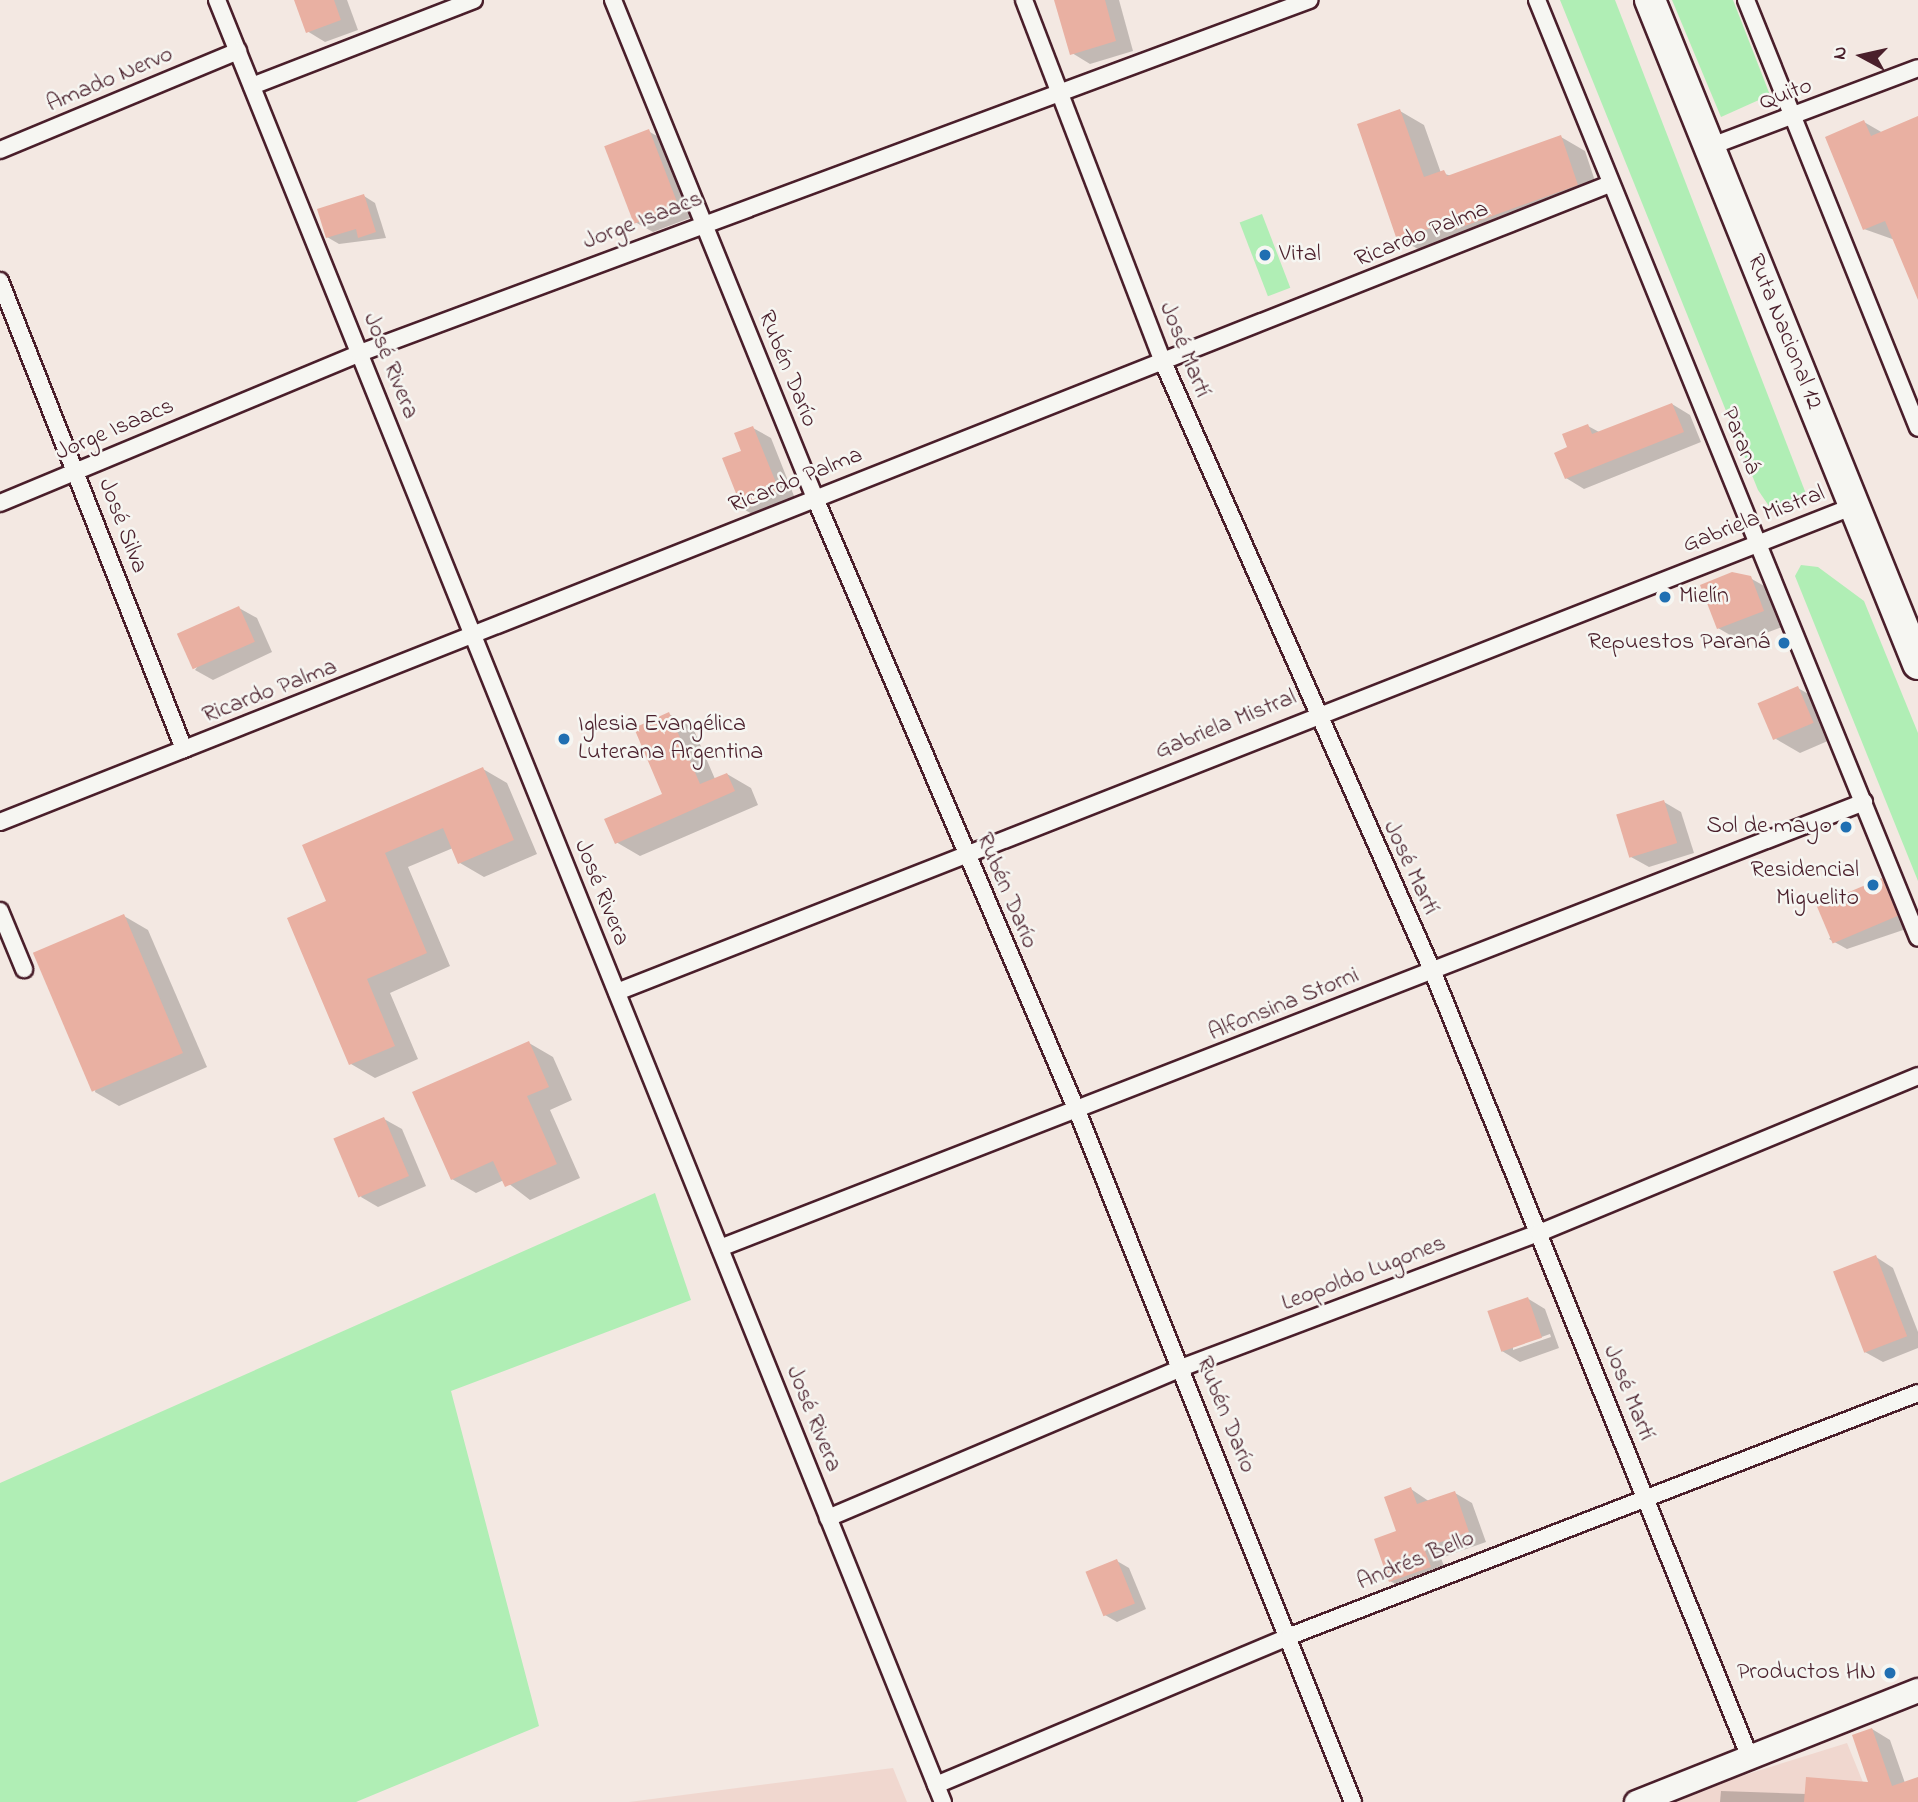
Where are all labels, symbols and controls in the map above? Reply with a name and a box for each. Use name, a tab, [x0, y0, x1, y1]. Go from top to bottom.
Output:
north arrow	[1827, 21, 1897, 91]
street label: Amado Nervo	[42, 40, 178, 120]
text: N	[1826, 45, 1855, 61]
street label: Quito	[1756, 72, 1816, 118]
street label: Jorge Isaacs	[579, 185, 707, 257]
street label: Ricardo Palma	[1351, 195, 1493, 275]
place label: Vital	[1279, 241, 1321, 269]
marker: Vital	[1257, 247, 1273, 263]
street label: Ruta Nacional 12	[1740, 250, 1828, 414]
street label: José Martí	[1152, 298, 1216, 402]
street label: Rubén Darío	[751, 307, 823, 431]
street label: José Rivera	[356, 309, 424, 423]
street label: Jorge Isaacs	[51, 392, 179, 468]
street label: Paraná	[1714, 403, 1766, 479]
street label: Ricardo Palma	[725, 441, 867, 521]
street label: José Silva	[91, 475, 153, 577]
street label: Gabriela Mistral	[1679, 480, 1829, 560]
place label: Mielín	[1679, 583, 1729, 611]
marker: Mielín	[1657, 589, 1673, 605]
place label: Repuestos Paraná	[1588, 629, 1770, 657]
marker: Repuestos Paraná	[1776, 635, 1792, 651]
street label: Ricardo Palma	[199, 653, 341, 731]
street label: Gabriela Mistral	[1151, 684, 1301, 766]
place label: Iglesia Evangélica Luterana Argentina	[578, 711, 763, 767]
marker: Iglesia Evangélica Luterana Argentina	[556, 731, 572, 747]
place label: Sol de mayo	[1706, 813, 1832, 841]
street label: José Martí	[1376, 816, 1444, 920]
marker: Sol de mayo	[1838, 819, 1854, 835]
street label: Rubén Darío	[969, 829, 1043, 953]
street label: José Rivera	[567, 836, 635, 950]
place label: Residencial Miguelito	[1750, 857, 1859, 913]
marker: Residencial Miguelito	[1865, 877, 1881, 893]
street label: Alfonsina Storni	[1205, 962, 1363, 1048]
street label: Leopoldo Lugones	[1278, 1229, 1450, 1319]
street label: José Martí	[1596, 1341, 1660, 1445]
street label: Rubén Darío	[1189, 1353, 1261, 1477]
street label: José Rivera	[779, 1362, 847, 1476]
street label: Andrés Bello	[1353, 1524, 1479, 1598]
place label: Productos HN	[1737, 1659, 1876, 1687]
marker: Productos HN	[1882, 1665, 1898, 1681]

